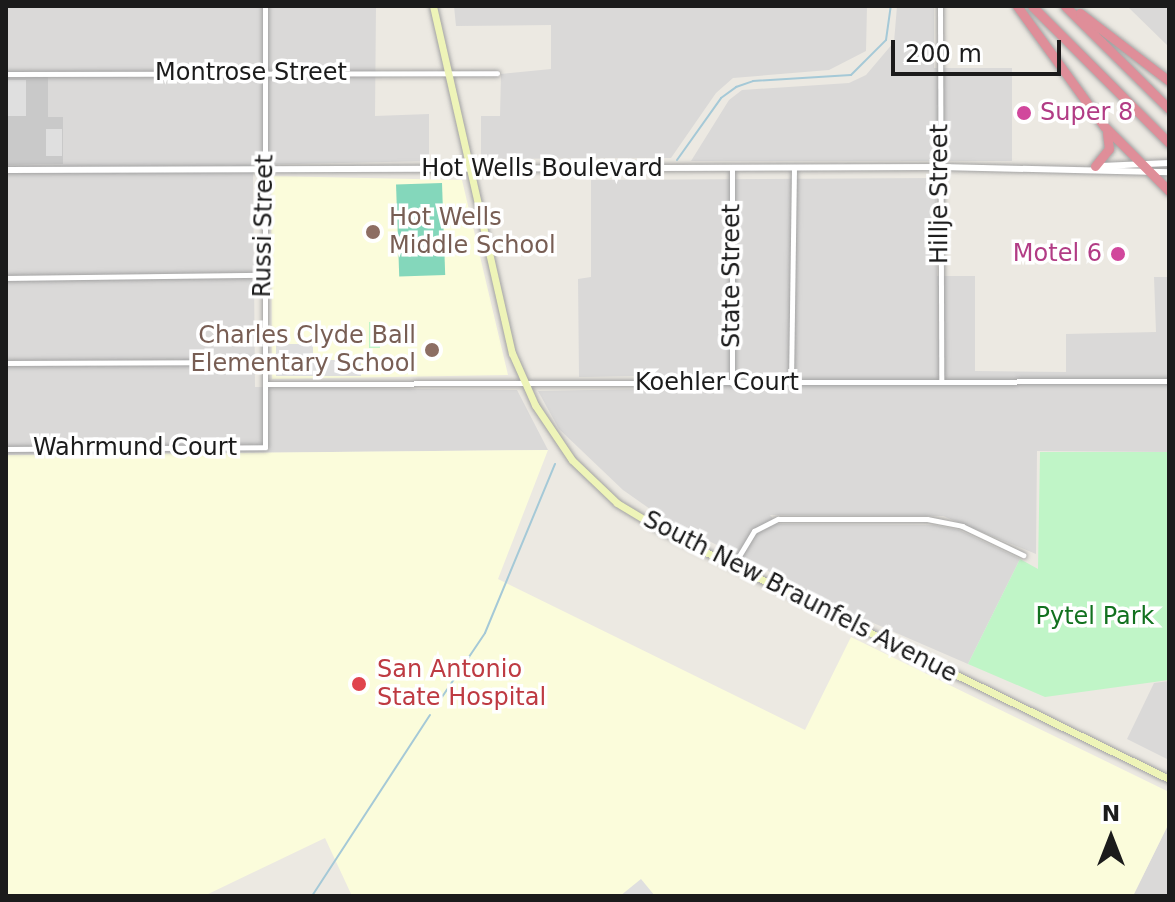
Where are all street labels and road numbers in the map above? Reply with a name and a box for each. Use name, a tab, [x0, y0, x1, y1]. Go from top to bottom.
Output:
street label: Montrose Street	[155, 59, 347, 87]
street label: Hillje Street	[926, 124, 954, 264]
street label: Russi Street	[248, 154, 280, 298]
street label: Hot Wells Boulevard	[421, 155, 663, 183]
street label: State Street	[718, 204, 746, 348]
street label: Koehler Court	[635, 369, 799, 397]
street label: Wahrmund Court	[33, 434, 237, 462]
street label: South New Braunfels Avenue	[638, 505, 962, 689]

